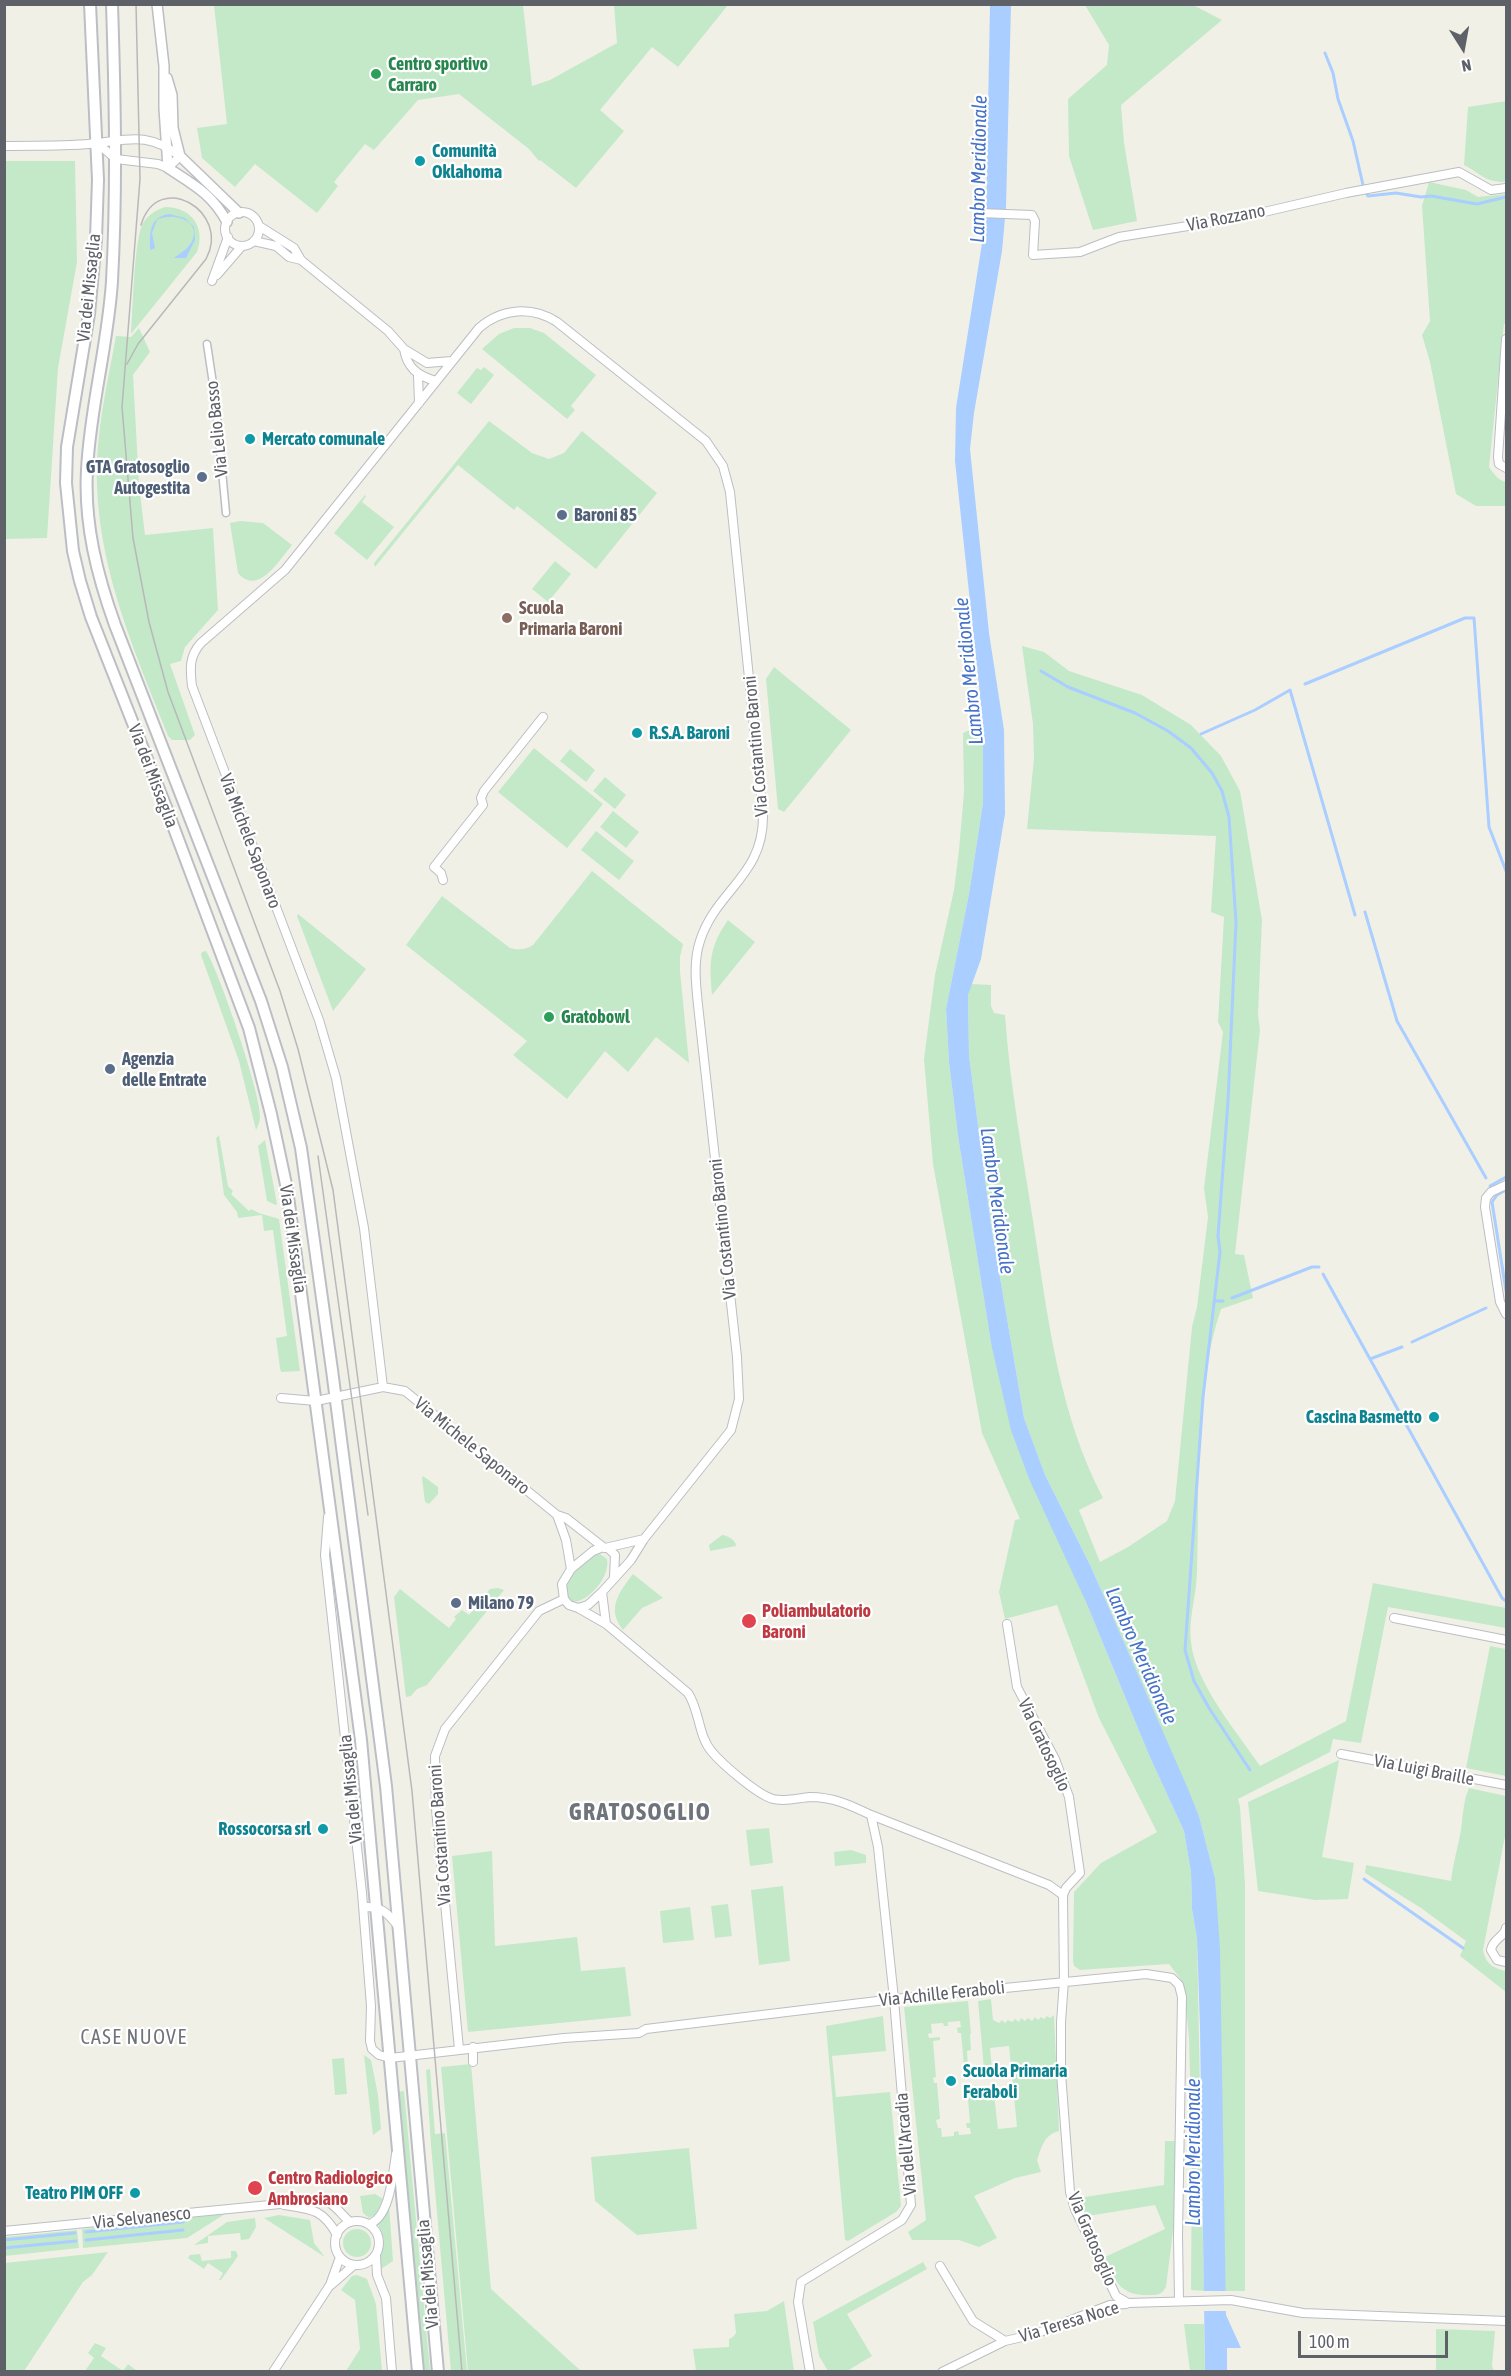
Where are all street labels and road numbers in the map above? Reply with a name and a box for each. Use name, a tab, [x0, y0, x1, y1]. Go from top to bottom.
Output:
street label: Via Rozzano	[1185, 200, 1267, 236]
street label: Via dei Missaglia	[73, 232, 105, 344]
street label: Via Lelio Basso	[201, 380, 233, 478]
street label: Via Costantino Baroni	[739, 675, 773, 817]
street label: Via dei Missaglia	[123, 721, 183, 831]
street label: Via Michele Saponaro	[214, 771, 286, 911]
street label: Via Costantino Baroni	[705, 1158, 741, 1300]
street label: Via dei Missaglia	[275, 1183, 311, 1295]
street label: Via Michele Saponaro	[410, 1393, 534, 1499]
street label: Via Gratosoglio	[1013, 1695, 1075, 1795]
street label: Via dei Missaglia	[335, 1733, 367, 1845]
street label: Via Luigi Braille	[1372, 1750, 1476, 1790]
street label: Via Costantino Baroni	[424, 1764, 456, 1906]
street label: Via Achille Feraboli	[878, 1977, 1006, 2011]
street label: Via dell'Arcadia	[891, 2092, 921, 2196]
street label: Via Gratosoglio	[1063, 2189, 1121, 2289]
street label: Via Selvanesco	[92, 2202, 192, 2234]
street label: Via dei Missaglia	[412, 2219, 444, 2329]
street label: Via Teresa Noce	[1016, 2297, 1122, 2347]

